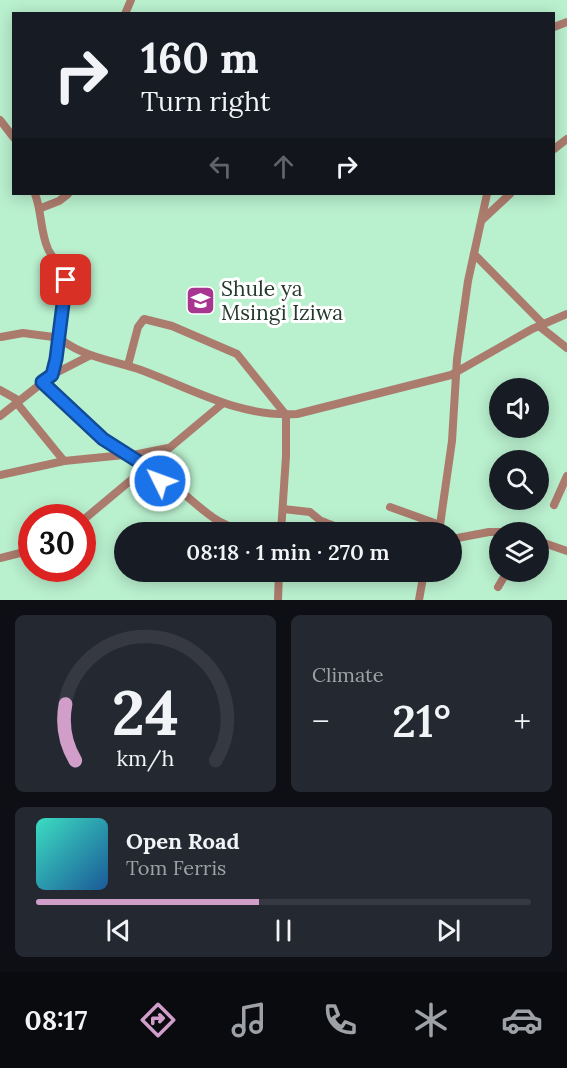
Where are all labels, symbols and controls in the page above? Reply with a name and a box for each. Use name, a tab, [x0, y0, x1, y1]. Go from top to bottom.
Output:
text: 160 m	[141, 31, 259, 85]
icon: right	[42, 36, 120, 114]
text: Turn right	[141, 84, 270, 118]
icon: left	[204, 150, 237, 183]
icon: ahead	[267, 150, 300, 183]
icon: right	[330, 150, 363, 183]
pin	[40, 254, 91, 305]
icon: arrive	[49, 263, 82, 296]
place label: Shule ya Msingi Iziwa	[221, 275, 343, 326]
school or university icon: Shule ya Msingi Iziwa	[184, 284, 216, 316]
map controls	[489, 378, 549, 582]
button: sound	[489, 378, 549, 438]
position arrow	[128, 449, 192, 513]
button: search	[489, 450, 549, 510]
speed limit sign: 30	[18, 504, 96, 582]
button: layers	[489, 522, 549, 582]
text: 08:18 · 1 min · 270 m	[186, 538, 390, 566]
text: Climate	[312, 662, 384, 687]
text: 24	[112, 672, 179, 752]
text: 21°	[392, 692, 451, 749]
text: −	[312, 700, 330, 742]
text: +	[513, 700, 531, 742]
text: km/h	[117, 744, 175, 772]
text: Open Road	[126, 827, 240, 855]
text: Tom Ferris	[126, 855, 226, 880]
icon: previous	[102, 914, 135, 947]
icon: pause	[267, 914, 300, 947]
icon: next	[432, 914, 465, 947]
icon: directions	[137, 999, 179, 1041]
icon: music	[228, 999, 270, 1041]
icon: phone	[319, 999, 361, 1041]
icon: climate	[410, 999, 452, 1041]
icon: car	[501, 999, 543, 1041]
text: 08:17	[25, 1003, 88, 1037]

